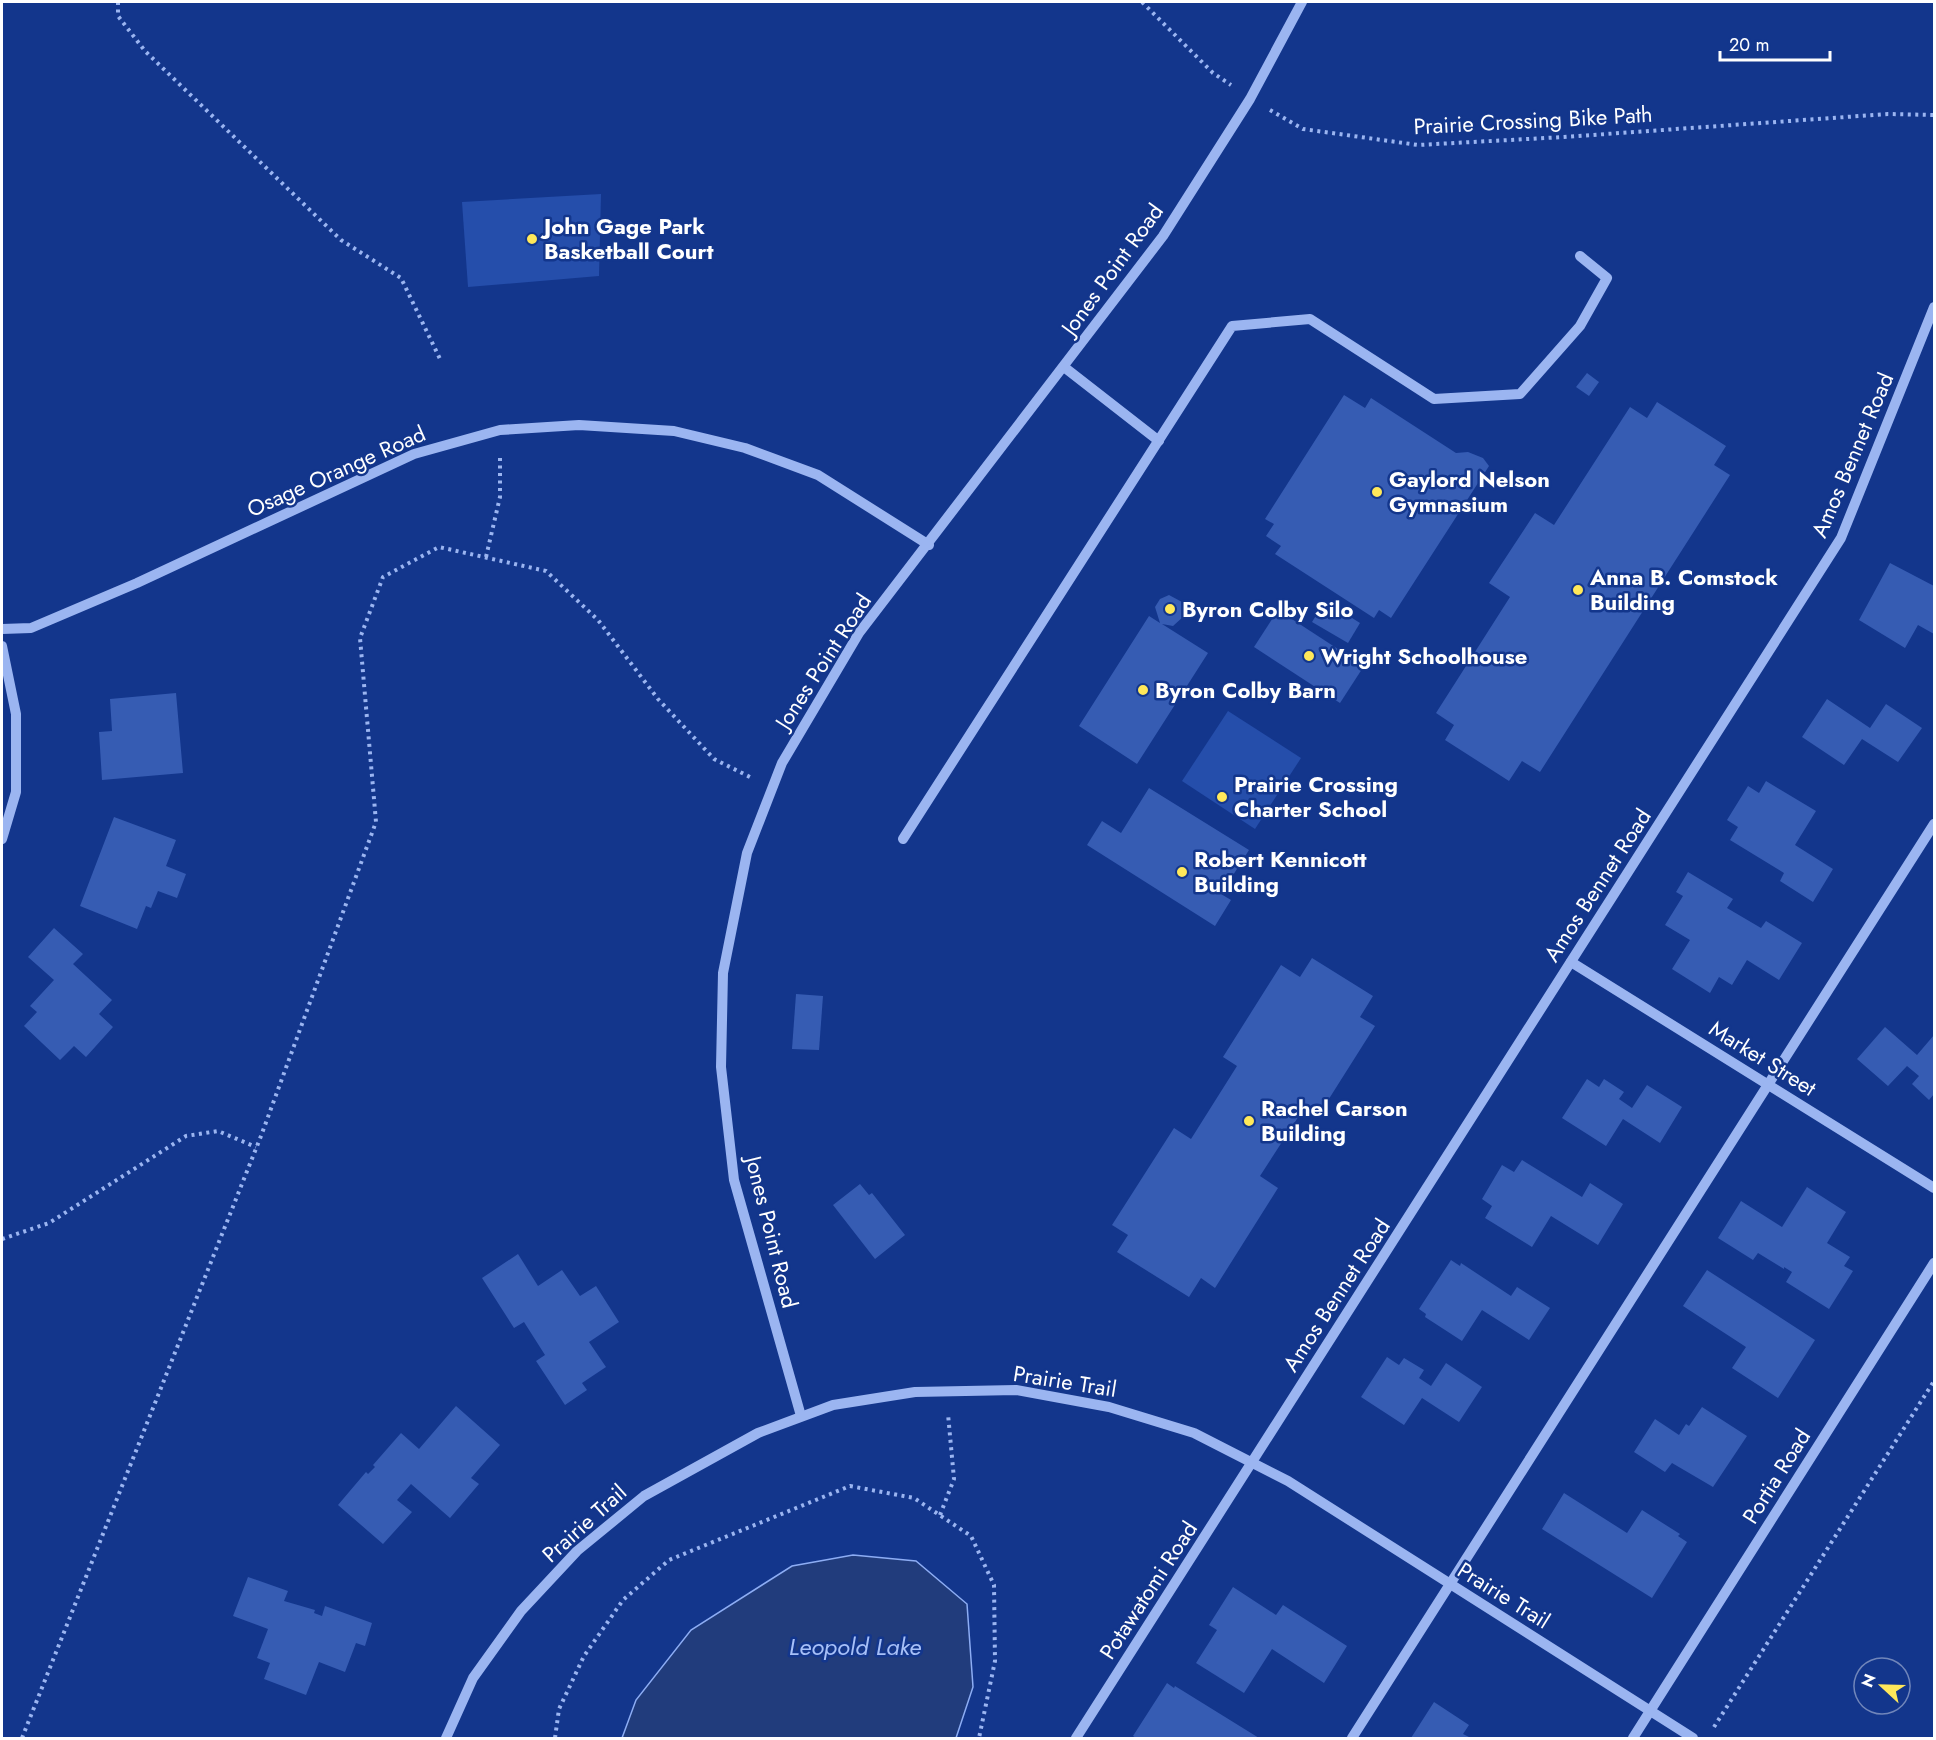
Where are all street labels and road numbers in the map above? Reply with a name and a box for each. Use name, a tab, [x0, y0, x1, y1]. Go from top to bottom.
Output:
street label: Prairie Crossing Bike Path	[1413, 98, 1653, 142]
street label: Jones Point Road	[1052, 197, 1171, 344]
street label: Amos Bennet Road	[1803, 367, 1901, 543]
street label: Osage Orange Road	[242, 417, 430, 525]
street label: Jones Point Road	[766, 587, 879, 738]
street label: Amos Bennet Road	[1536, 802, 1658, 968]
street label: Market Street	[1703, 1012, 1823, 1104]
street label: Jones Point Road	[737, 1150, 806, 1311]
street label: Amos Bennet Road	[1275, 1212, 1397, 1378]
street label: Prairie Trail	[1011, 1357, 1119, 1405]
street label: Portia Road	[1734, 1422, 1818, 1530]
street label: Prairie Trail	[535, 1476, 633, 1570]
street label: Potawatomi Road	[1091, 1515, 1205, 1665]
street label: Prairie Trail	[1451, 1554, 1557, 1636]

